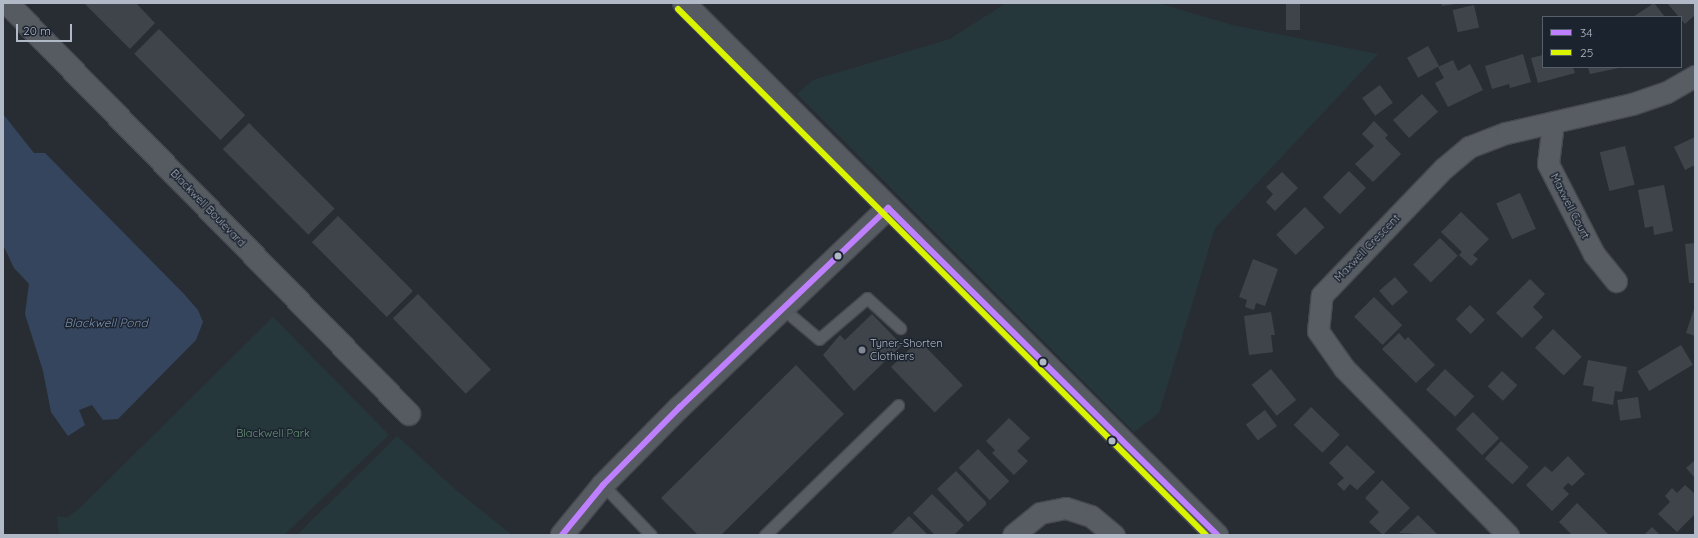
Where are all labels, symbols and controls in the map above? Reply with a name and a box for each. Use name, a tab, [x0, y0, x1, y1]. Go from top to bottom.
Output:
scale bar	[18, 16, 74, 42]
legend	[1542, 16, 1682, 68]
text: 20 m	[23, 23, 51, 38]
text: 34	[1580, 25, 1593, 40]
text: 25	[1580, 45, 1593, 60]
street label: Blackwell Boulevard	[168, 167, 248, 249]
street label: Maxwell Court	[1548, 171, 1592, 241]
street label: Maxwell Crescent	[1332, 212, 1402, 284]
unlabelled marker	[833, 251, 843, 261]
water label: Blackwell Pond	[64, 316, 148, 330]
place label: Tyner-Shorten Clothiers	[870, 337, 943, 363]
marker: Tyner-Shorten Clothiers	[857, 345, 867, 355]
unlabelled marker	[1038, 357, 1048, 367]
park label: Blackwell Park	[236, 426, 310, 440]
unlabelled marker	[1107, 436, 1117, 446]

